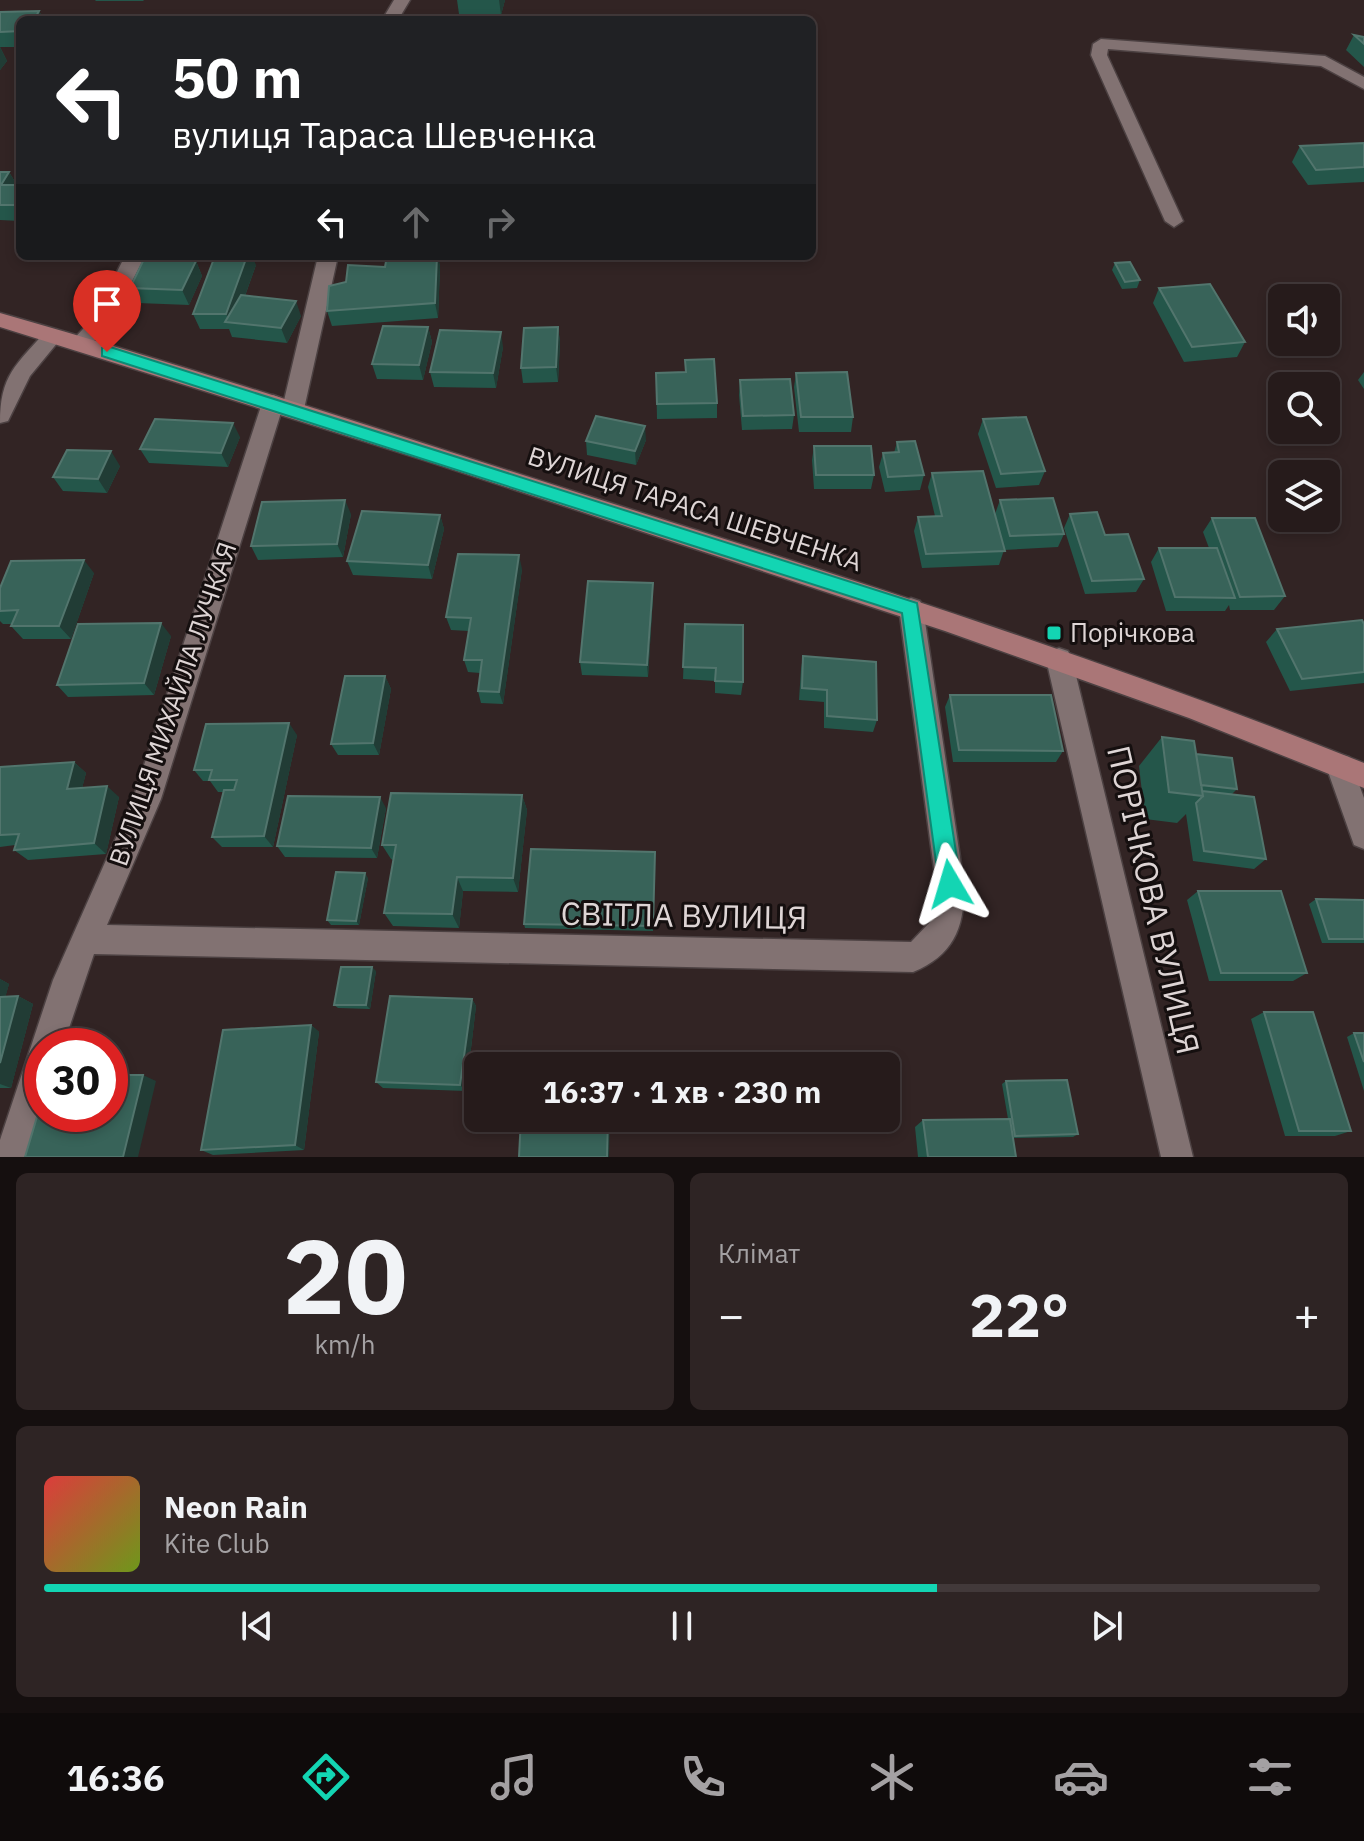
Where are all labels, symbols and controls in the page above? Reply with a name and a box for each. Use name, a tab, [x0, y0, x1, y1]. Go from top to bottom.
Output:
text: 50 m	[172, 41, 302, 113]
icon: left	[40, 48, 144, 152]
text: вулиця Тараса Шевченка	[172, 111, 596, 158]
icon: left	[310, 200, 354, 244]
icon: ahead	[394, 200, 438, 244]
icon: right	[478, 200, 522, 244]
pin	[73, 270, 141, 352]
icon: arrive	[85, 282, 129, 326]
map controls	[1268, 284, 1340, 532]
button: sound	[1268, 284, 1340, 356]
button: search	[1268, 372, 1340, 444]
street label: ВУЛИЦЯ ТАРАСА ШЕВЧЕНКА	[524, 438, 867, 578]
button: layers	[1268, 460, 1340, 532]
street label: ВУЛИЦЯ МИХАЙЛА ЛУЧКАЯ	[101, 537, 244, 870]
place label: Порічкова	[1070, 615, 1195, 649]
marker: Порічкова	[1045, 624, 1063, 642]
street label: ПОРІЧКОВА ВУЛИЦЯ	[1098, 741, 1210, 1058]
position arrow	[908, 842, 992, 926]
street label: СВІТЛА ВУЛИЦЯ	[560, 892, 808, 938]
speed limit sign: 30	[24, 1028, 128, 1132]
text: 16:37 · 1 хв · 230 m	[543, 1072, 821, 1111]
text: 20	[283, 1207, 407, 1343]
text: Клімат	[718, 1236, 800, 1270]
text: 22°	[969, 1275, 1069, 1354]
text: −	[718, 1286, 744, 1343]
text: +	[1294, 1286, 1320, 1343]
text: km/h	[314, 1327, 376, 1361]
text: Neon Rain	[164, 1487, 308, 1526]
text: Kite Club	[164, 1526, 269, 1560]
icon: previous	[235, 1604, 279, 1648]
icon: pause	[660, 1604, 704, 1648]
icon: next	[1085, 1604, 1129, 1648]
icon: directions	[298, 1749, 354, 1805]
icon: music	[486, 1749, 542, 1805]
icon: phone	[675, 1749, 731, 1805]
icon: climate	[864, 1749, 920, 1805]
icon: car	[1053, 1749, 1109, 1805]
icon: filters	[1242, 1749, 1298, 1805]
text: 16:36	[66, 1754, 165, 1801]

